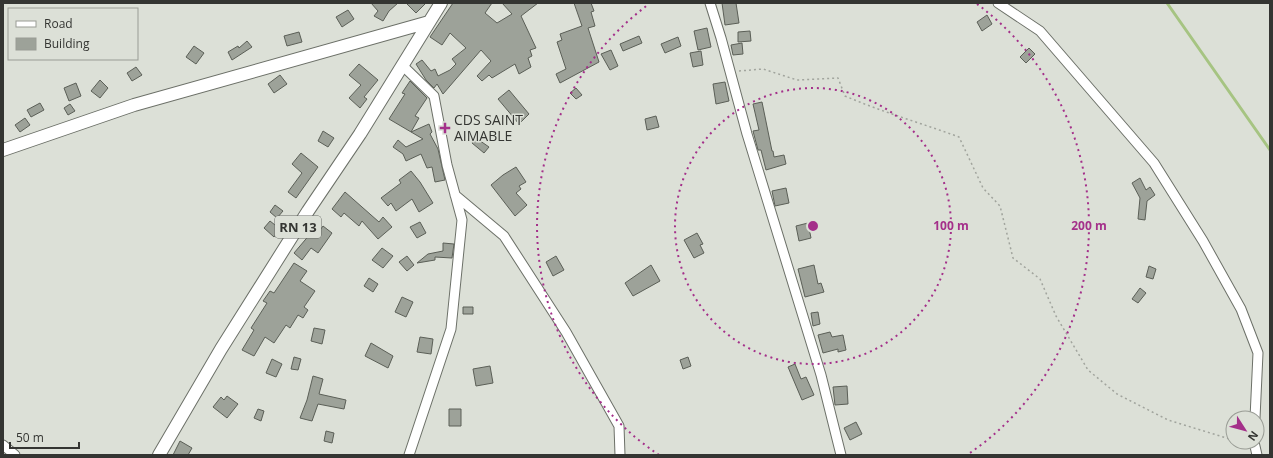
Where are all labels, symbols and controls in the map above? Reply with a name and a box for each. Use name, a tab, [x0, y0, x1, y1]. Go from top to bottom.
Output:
legend	[8, 8, 138, 60]
text: Road	[44, 15, 73, 32]
text: Building	[44, 35, 90, 52]
place label: CDS SAINT AIMABLE	[454, 110, 523, 145]
marker: CDS SAINT AIMABLE	[439, 122, 451, 134]
road number: RN 13	[275, 216, 321, 238]
text: 100 m	[933, 217, 969, 234]
text: 200 m	[1071, 217, 1107, 234]
centre of rings	[806, 219, 820, 233]
north arrow	[1225, 410, 1265, 450]
scale bar	[10, 424, 79, 450]
text: N	[1245, 428, 1262, 444]
text: 50 m	[16, 429, 44, 446]

